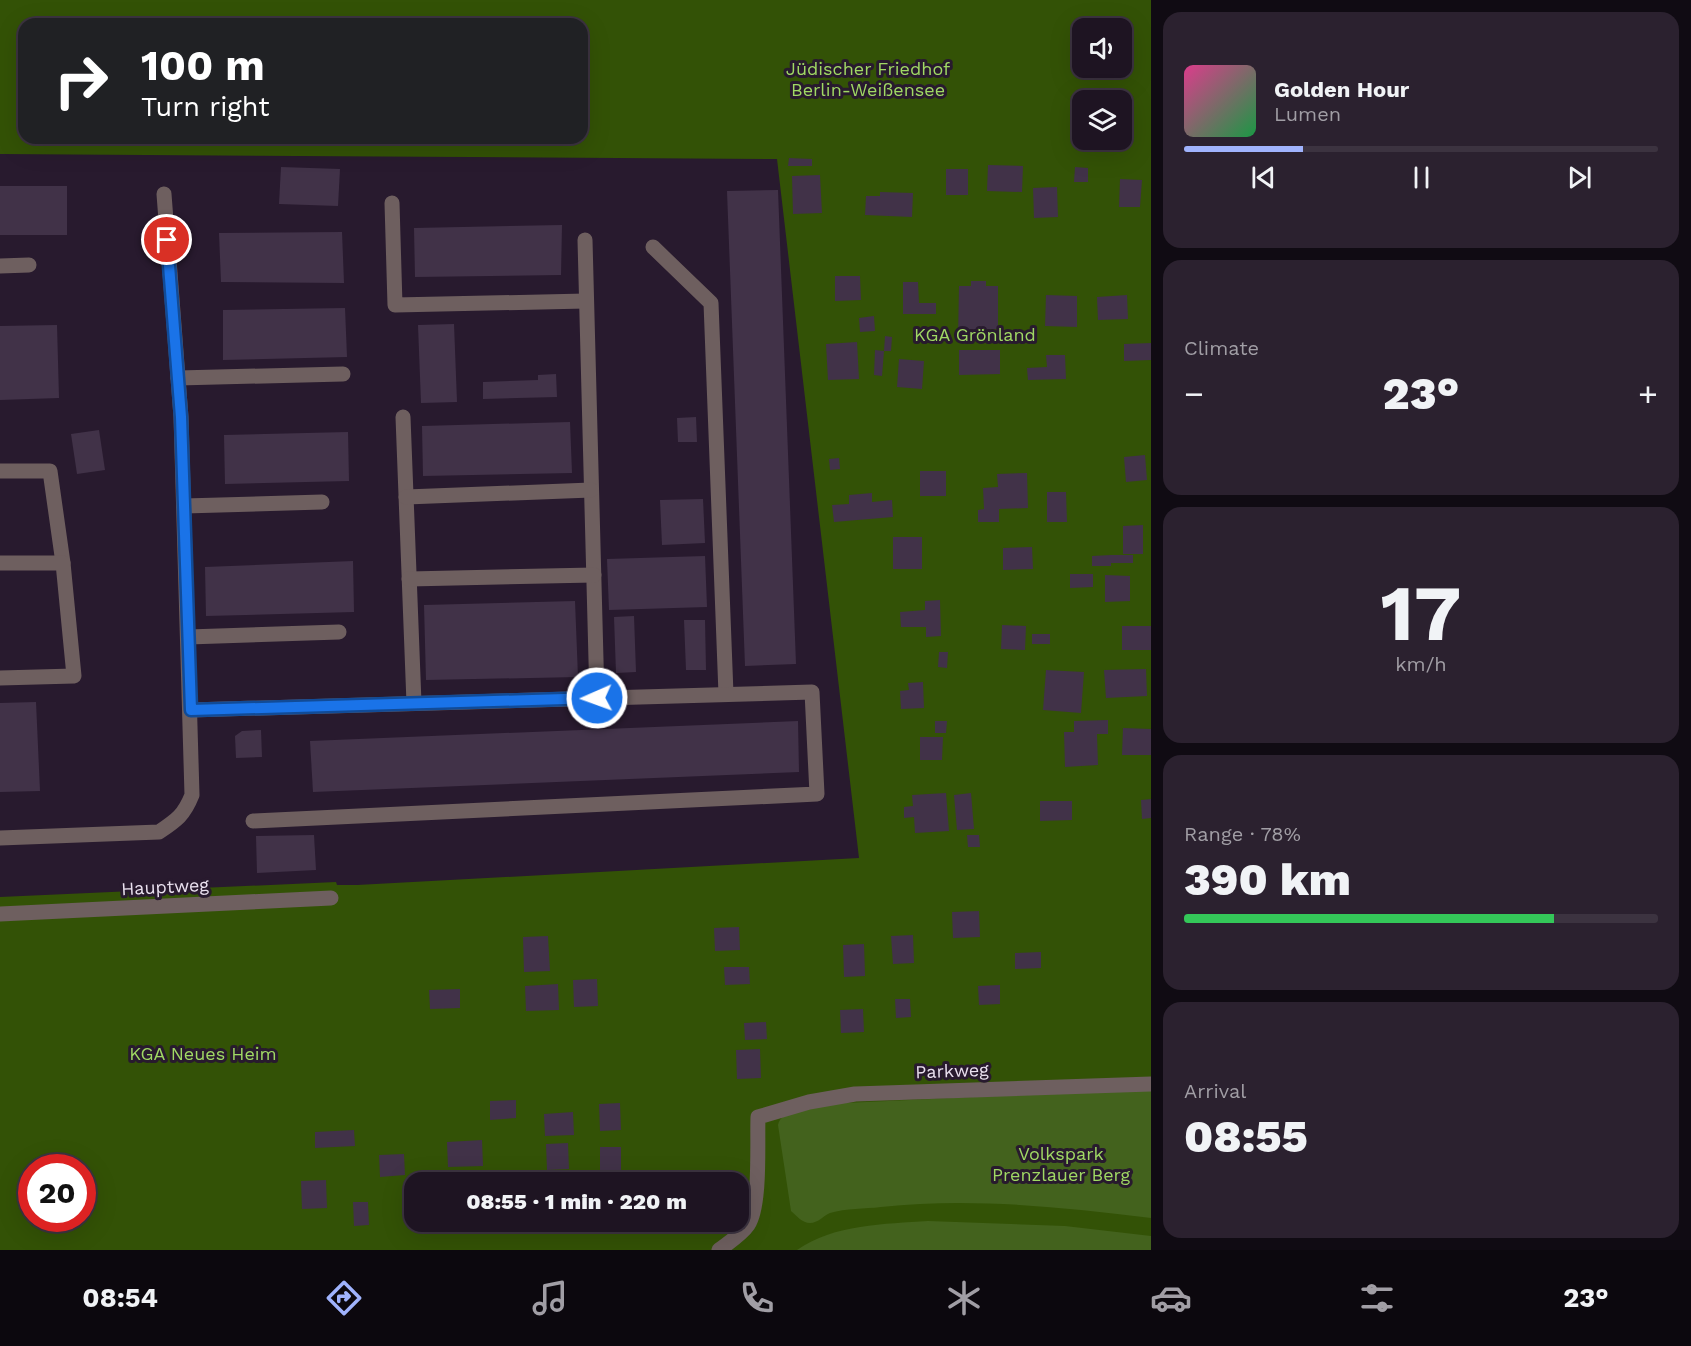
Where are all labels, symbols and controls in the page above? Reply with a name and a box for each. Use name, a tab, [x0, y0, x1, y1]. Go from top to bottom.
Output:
map controls	[1072, 18, 1132, 150]
button: sound	[1072, 18, 1132, 78]
text: 100 m	[141, 41, 265, 90]
icon: right	[42, 42, 120, 120]
park label: Jüdischer Friedhof Berlin-Weißensee	[786, 58, 950, 100]
text: Golden Hour	[1274, 77, 1409, 102]
button: layers	[1072, 90, 1132, 150]
text: Turn right	[141, 91, 270, 123]
text: Lumen	[1274, 102, 1341, 126]
icon: previous	[1247, 161, 1280, 194]
icon: pause	[1405, 161, 1438, 194]
icon: next	[1563, 161, 1596, 194]
pin	[141, 214, 192, 265]
icon: arrive	[150, 223, 183, 256]
park label: KGA Grönland	[914, 324, 1036, 345]
text: Climate	[1184, 336, 1259, 360]
text: 23°	[1383, 367, 1459, 420]
text: −	[1184, 374, 1204, 413]
text: +	[1638, 374, 1658, 413]
text: 17	[1380, 567, 1462, 659]
text: km/h	[1395, 652, 1447, 676]
position arrow	[565, 666, 629, 730]
text: Range · 78%	[1184, 822, 1301, 846]
text: 390 km	[1184, 853, 1351, 906]
street label: Hauptweg	[121, 874, 210, 899]
park label: KGA Neues Heim	[129, 1043, 277, 1064]
street label: Parkweg	[915, 1059, 989, 1082]
text: Arrival	[1184, 1079, 1246, 1103]
text: 08:55	[1184, 1110, 1308, 1163]
park label: Volkspark Prenzlauer Berg	[992, 1143, 1130, 1185]
speed limit sign: 20	[18, 1154, 96, 1232]
text: 08:55 · 1 min · 220 m	[466, 1189, 687, 1214]
icon: directions	[323, 1277, 365, 1319]
icon: music	[529, 1277, 571, 1319]
icon: phone	[736, 1277, 778, 1319]
icon: climate	[943, 1277, 985, 1319]
icon: car	[1150, 1277, 1192, 1319]
icon: filters	[1356, 1277, 1398, 1319]
text: 08:54	[82, 1282, 158, 1314]
text: 23°	[1563, 1282, 1609, 1314]

